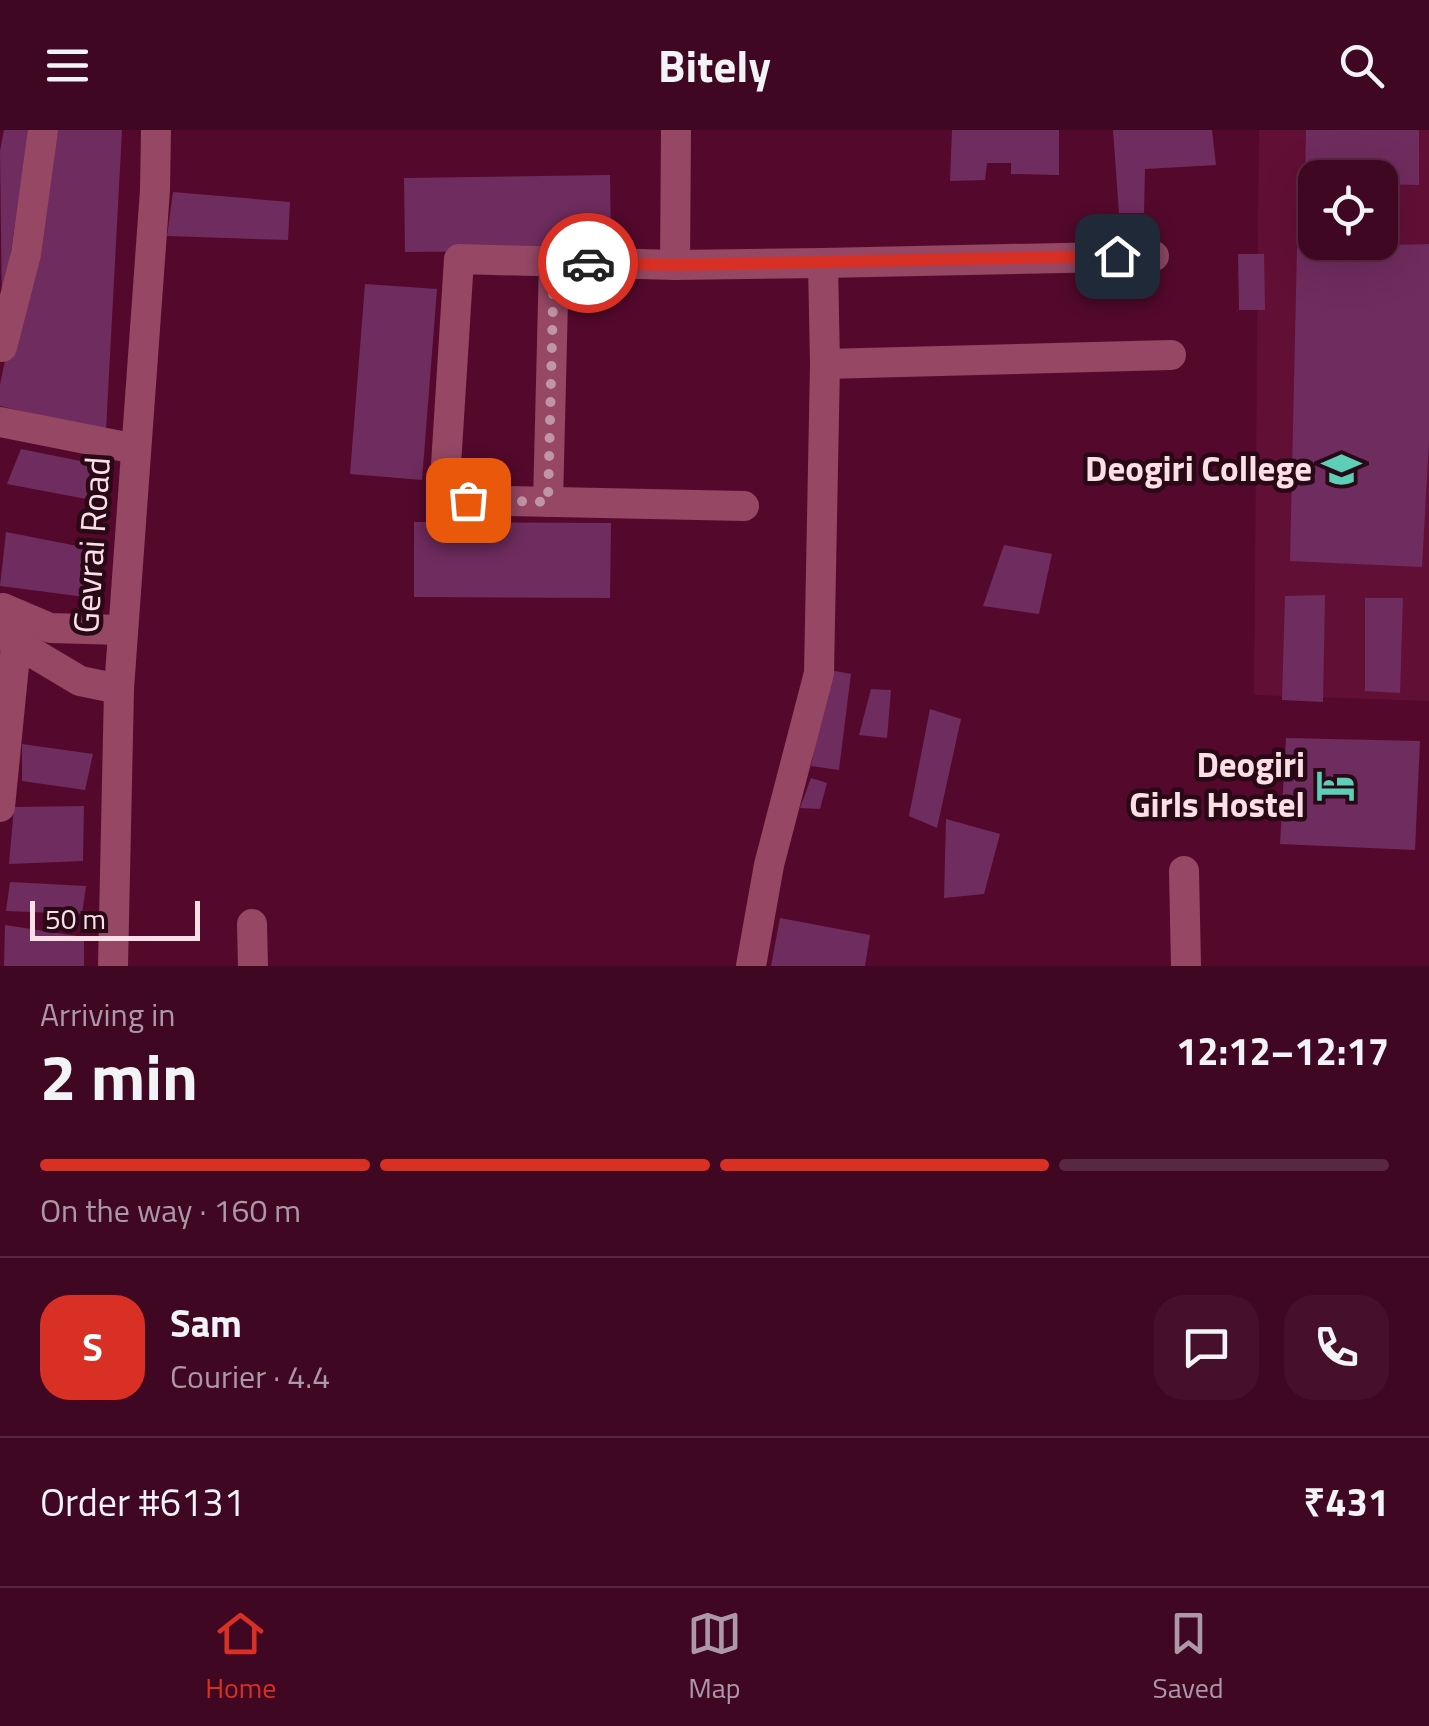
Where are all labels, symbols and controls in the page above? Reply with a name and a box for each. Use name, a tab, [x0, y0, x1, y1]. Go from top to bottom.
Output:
text: Bitely	[658, 31, 771, 99]
icon: menu	[40, 38, 95, 93]
icon: search	[1334, 38, 1389, 93]
map controls	[1298, 160, 1398, 260]
button: locate	[1298, 160, 1398, 260]
courier	[538, 213, 638, 313]
pin	[1075, 214, 1160, 299]
icon: home	[1090, 229, 1145, 284]
icon: car	[561, 236, 616, 291]
place label: Deogiri College	[1085, 441, 1312, 495]
school or university icon: Deogiri College	[1321, 448, 1363, 490]
street label: Gevrai Road	[58, 455, 124, 635]
pin	[426, 458, 511, 543]
icon: bag	[441, 473, 496, 528]
place label: Deogiri Girls Hostel	[1129, 737, 1305, 831]
hotel icon: Deogiri Girls Hostel	[1314, 764, 1356, 806]
scale bar	[30, 896, 200, 940]
text: 50 m	[45, 897, 106, 940]
text: Arriving in	[40, 990, 176, 1038]
text: 12:12–12:17	[1176, 1022, 1389, 1080]
text: 2 min	[40, 1026, 198, 1125]
text: On the way · 160 m	[40, 1186, 301, 1234]
text: Sam	[170, 1294, 242, 1352]
button: chat	[1154, 1295, 1259, 1400]
button: phone	[1284, 1295, 1389, 1400]
text: S	[82, 1318, 103, 1376]
text: Courier · 4.4	[170, 1352, 330, 1400]
text: Order #6131	[40, 1473, 245, 1531]
text: ₹431	[1303, 1473, 1389, 1531]
tab: Home	[205, 1606, 276, 1709]
tab: Map	[687, 1606, 742, 1709]
tab: Saved	[1152, 1606, 1224, 1709]

